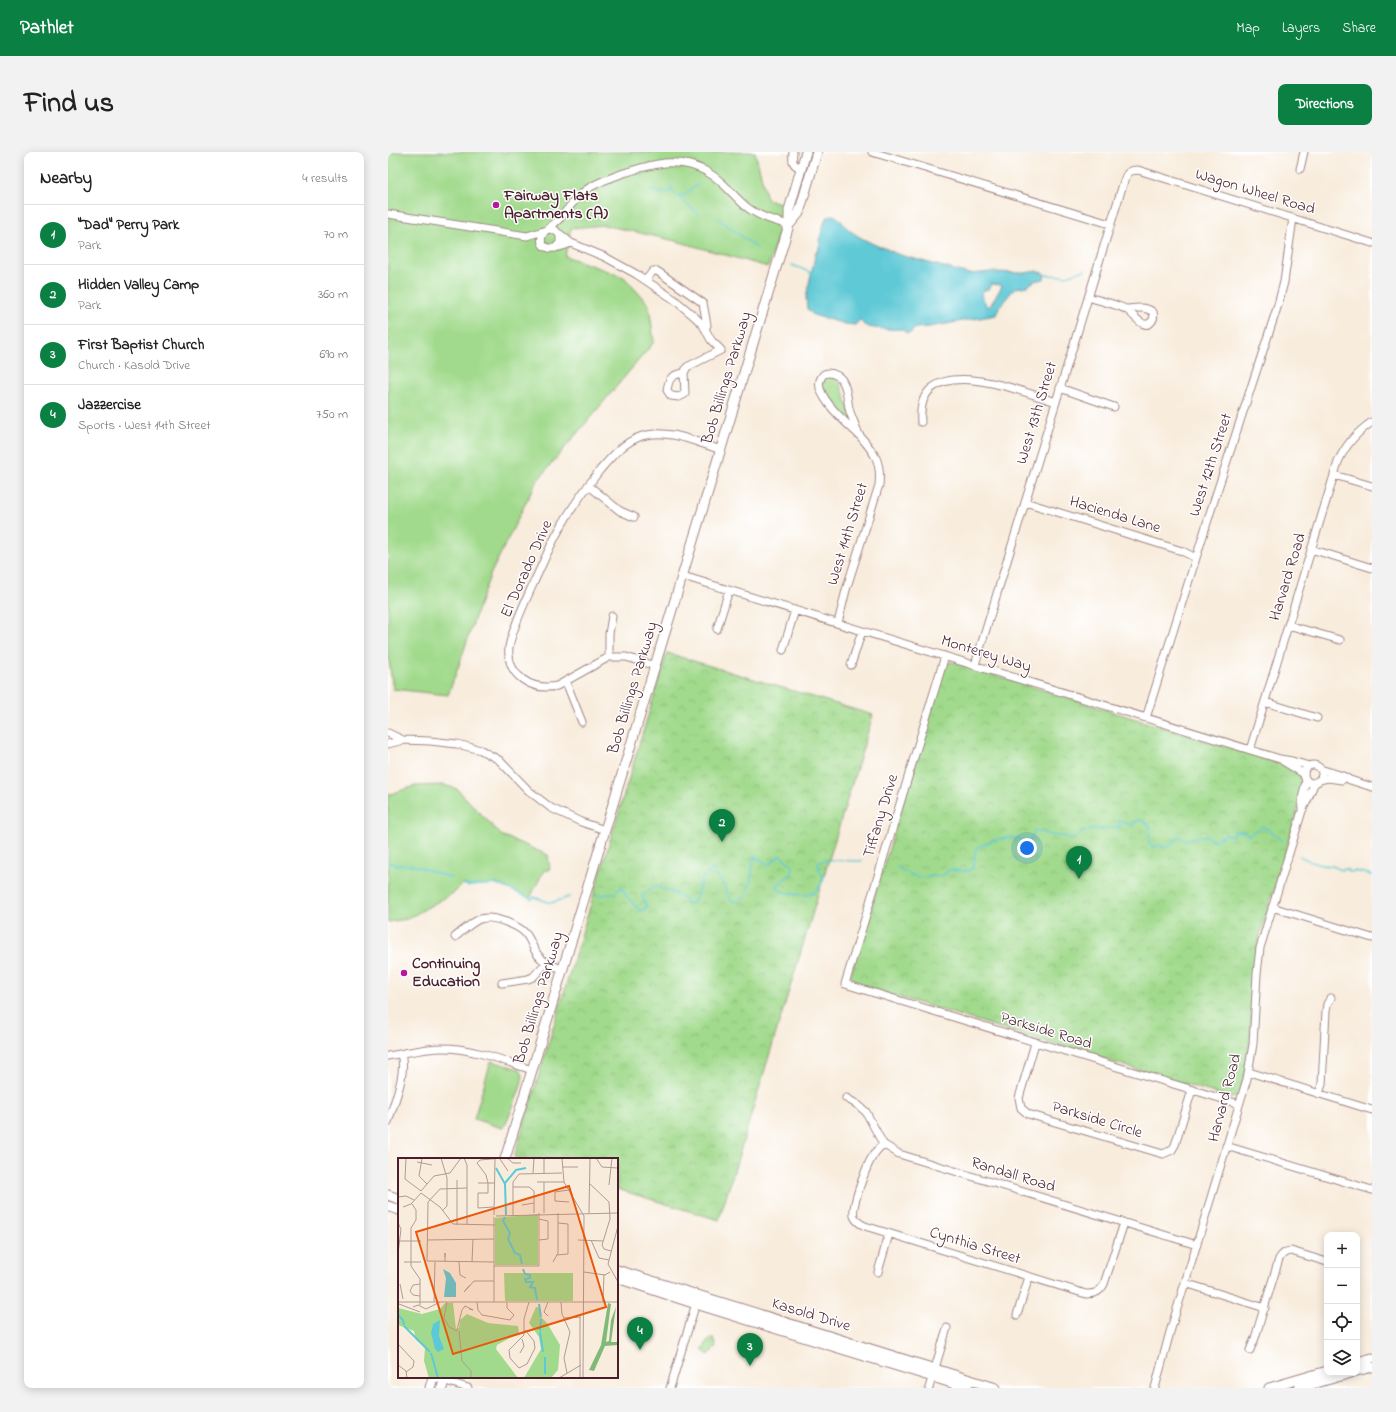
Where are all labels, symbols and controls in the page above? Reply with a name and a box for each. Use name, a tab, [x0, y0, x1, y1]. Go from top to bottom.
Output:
text: Pathlet	[20, 15, 74, 42]
text: Map	[1236, 18, 1260, 39]
text: Layers	[1282, 18, 1320, 39]
text: Share	[1342, 18, 1376, 39]
text: Find us	[24, 84, 114, 125]
button: Directions	[1278, 84, 1372, 125]
street label: Wagon Wheel Road	[1192, 162, 1318, 222]
text: Nearby	[40, 166, 92, 191]
text: 4 results	[302, 169, 348, 188]
place label: Fairway Flats Apartments (A)	[503, 184, 608, 226]
marker: Fairway Flats Apartments (A)	[491, 200, 501, 210]
text: "Dad" Perry Park	[78, 214, 179, 236]
text: 1	[51, 225, 55, 244]
text: 70 m	[324, 225, 348, 244]
text: Park	[78, 236, 102, 255]
text: Hidden Valley Camp	[78, 274, 199, 296]
text: 2	[50, 285, 56, 304]
text: 360 m	[318, 285, 348, 304]
text: Park	[78, 296, 102, 315]
street label: Bob Billings Parkway	[695, 309, 759, 448]
text: First Baptist Church	[78, 334, 204, 356]
text: 3	[50, 345, 56, 364]
text: 690 m	[319, 345, 348, 364]
text: Church · Kasold Drive	[78, 356, 190, 375]
street label: West 13th Street	[1010, 358, 1064, 467]
text: Jazzercise	[78, 394, 141, 416]
text: 4	[50, 405, 56, 424]
text: 750 m	[316, 405, 348, 424]
street label: West 12th Street	[1183, 410, 1239, 520]
text: Sports · West 14th Street	[78, 416, 211, 435]
street label: West 14th Street	[821, 479, 875, 588]
street label: Hacienda Lane	[1066, 490, 1164, 540]
street label: El Dorado Drive	[495, 516, 560, 622]
street label: Harvard Road	[1263, 530, 1313, 624]
street label: Bob Billings Parkway	[601, 619, 665, 758]
street label: Monterey Way	[938, 629, 1034, 679]
street label: Tiffany Drive	[857, 770, 905, 861]
pin: 2	[709, 809, 735, 842]
your location	[1017, 838, 1037, 858]
pin: 1	[1066, 846, 1092, 879]
street label: Bob Billings Parkway	[507, 929, 571, 1068]
place label: Continuing Education	[412, 952, 480, 994]
marker: Continuing Education	[399, 968, 409, 978]
street label: Parkside Road	[997, 1006, 1095, 1056]
street label: Harvard Road	[1202, 1051, 1248, 1145]
street label: Parkside Circle	[1049, 1095, 1146, 1145]
street label: Randall Road	[968, 1151, 1058, 1199]
inset map	[398, 1158, 618, 1378]
street label: Cynthia Street	[926, 1221, 1024, 1271]
map controls	[1324, 1232, 1360, 1376]
button: +	[1324, 1232, 1360, 1268]
button: −	[1324, 1268, 1360, 1304]
street label: Kasold Drive	[769, 1292, 854, 1339]
button: locate	[1324, 1304, 1360, 1340]
pin: 4	[627, 1317, 653, 1350]
pin: 3	[737, 1333, 763, 1366]
button: layers	[1324, 1340, 1360, 1376]

